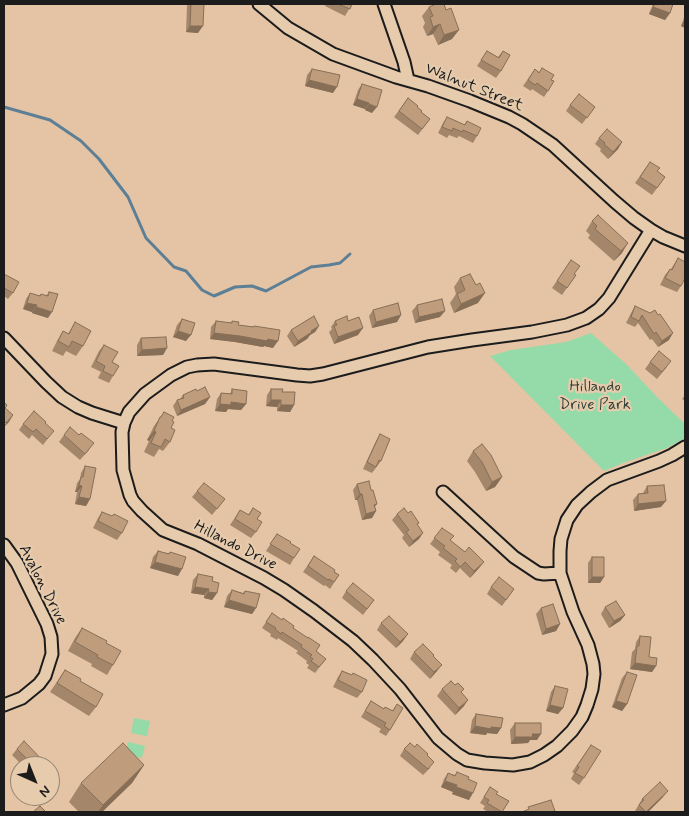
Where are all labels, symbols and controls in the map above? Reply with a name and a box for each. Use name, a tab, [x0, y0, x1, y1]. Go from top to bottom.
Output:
street label: Walnut Street	[422, 60, 526, 116]
park label: Hillando Drive Park	[559, 378, 631, 416]
street label: Hillando Drive	[190, 517, 280, 575]
street label: Avalon Drive	[14, 542, 70, 628]
north arrow	[10, 756, 60, 806]
text: N	[35, 781, 54, 801]

